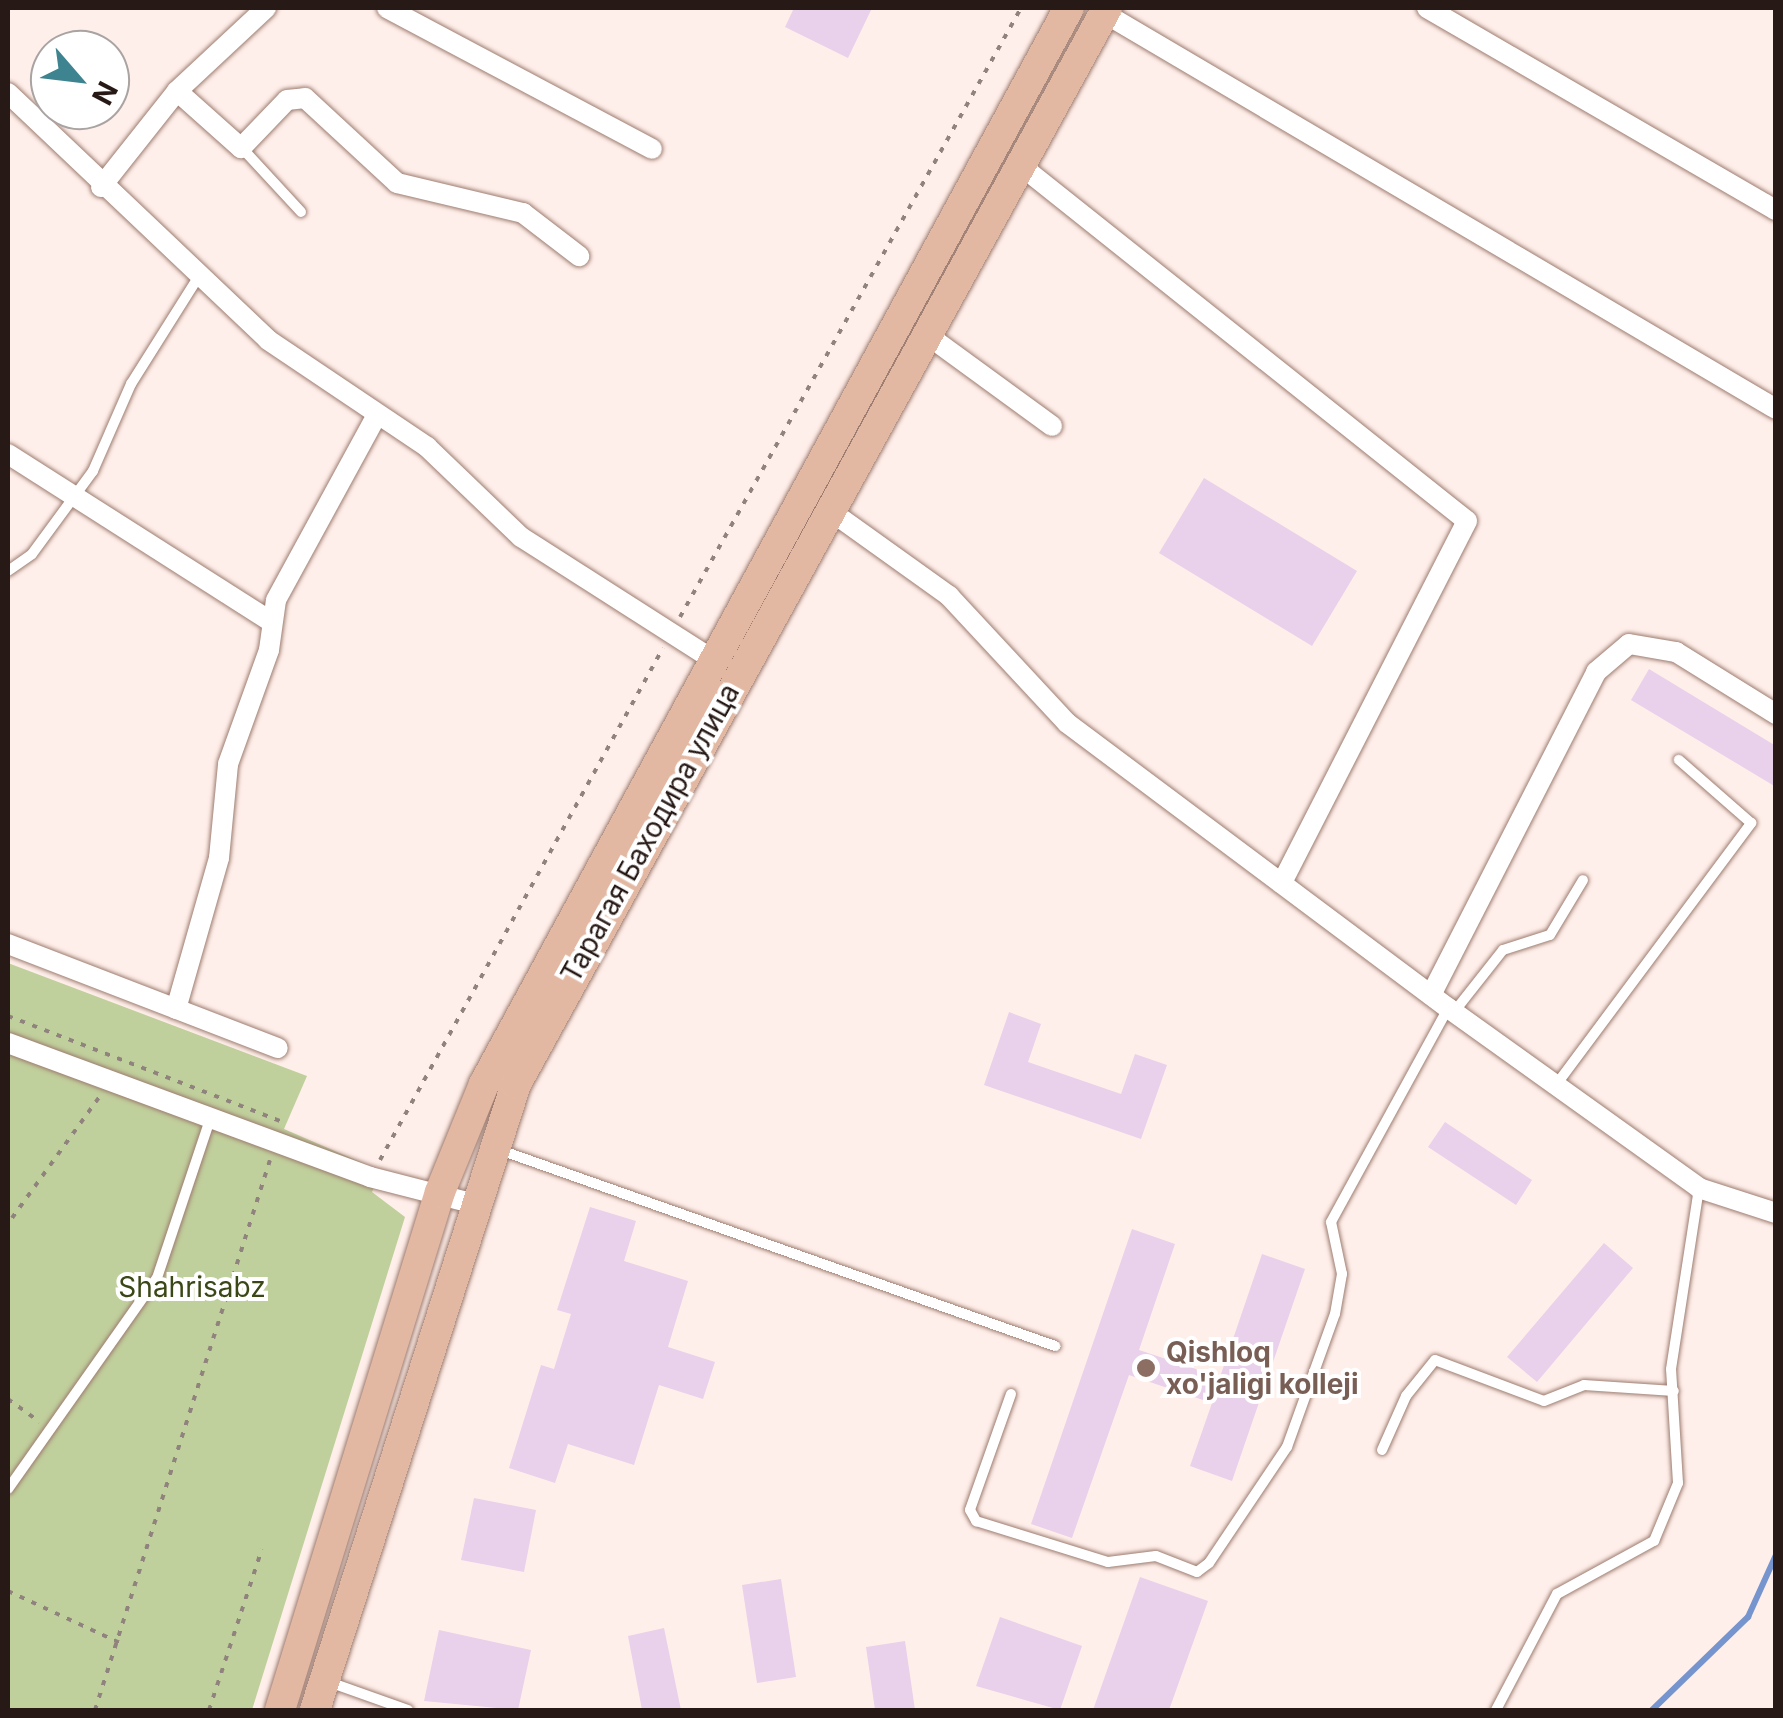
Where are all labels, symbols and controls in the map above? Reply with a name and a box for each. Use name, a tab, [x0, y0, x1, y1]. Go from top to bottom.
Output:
north arrow	[30, 30, 130, 130]
text: N	[85, 76, 125, 111]
street label: Тарагая Баходира улица	[554, 678, 746, 988]
park label: Shahrisabz	[118, 1270, 266, 1304]
place label: Qishloq xo'jaligi kolleji	[1166, 1335, 1359, 1401]
marker: Qishloq xo'jaligi kolleji	[1135, 1357, 1157, 1379]

